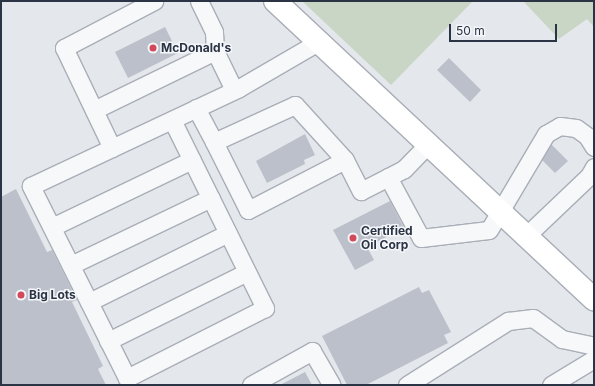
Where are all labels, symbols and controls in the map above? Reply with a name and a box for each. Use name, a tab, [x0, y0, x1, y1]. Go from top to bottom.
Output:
scale bar	[451, 16, 559, 42]
text: 50 m	[456, 23, 485, 38]
place label: McDonald's	[161, 41, 231, 55]
marker: McDonald's	[148, 43, 158, 53]
place label: Certified Oil Corp	[361, 224, 413, 252]
marker: Certified Oil Corp	[348, 233, 358, 243]
place label: Big Lots	[29, 288, 76, 302]
marker: Big Lots	[16, 290, 26, 300]

